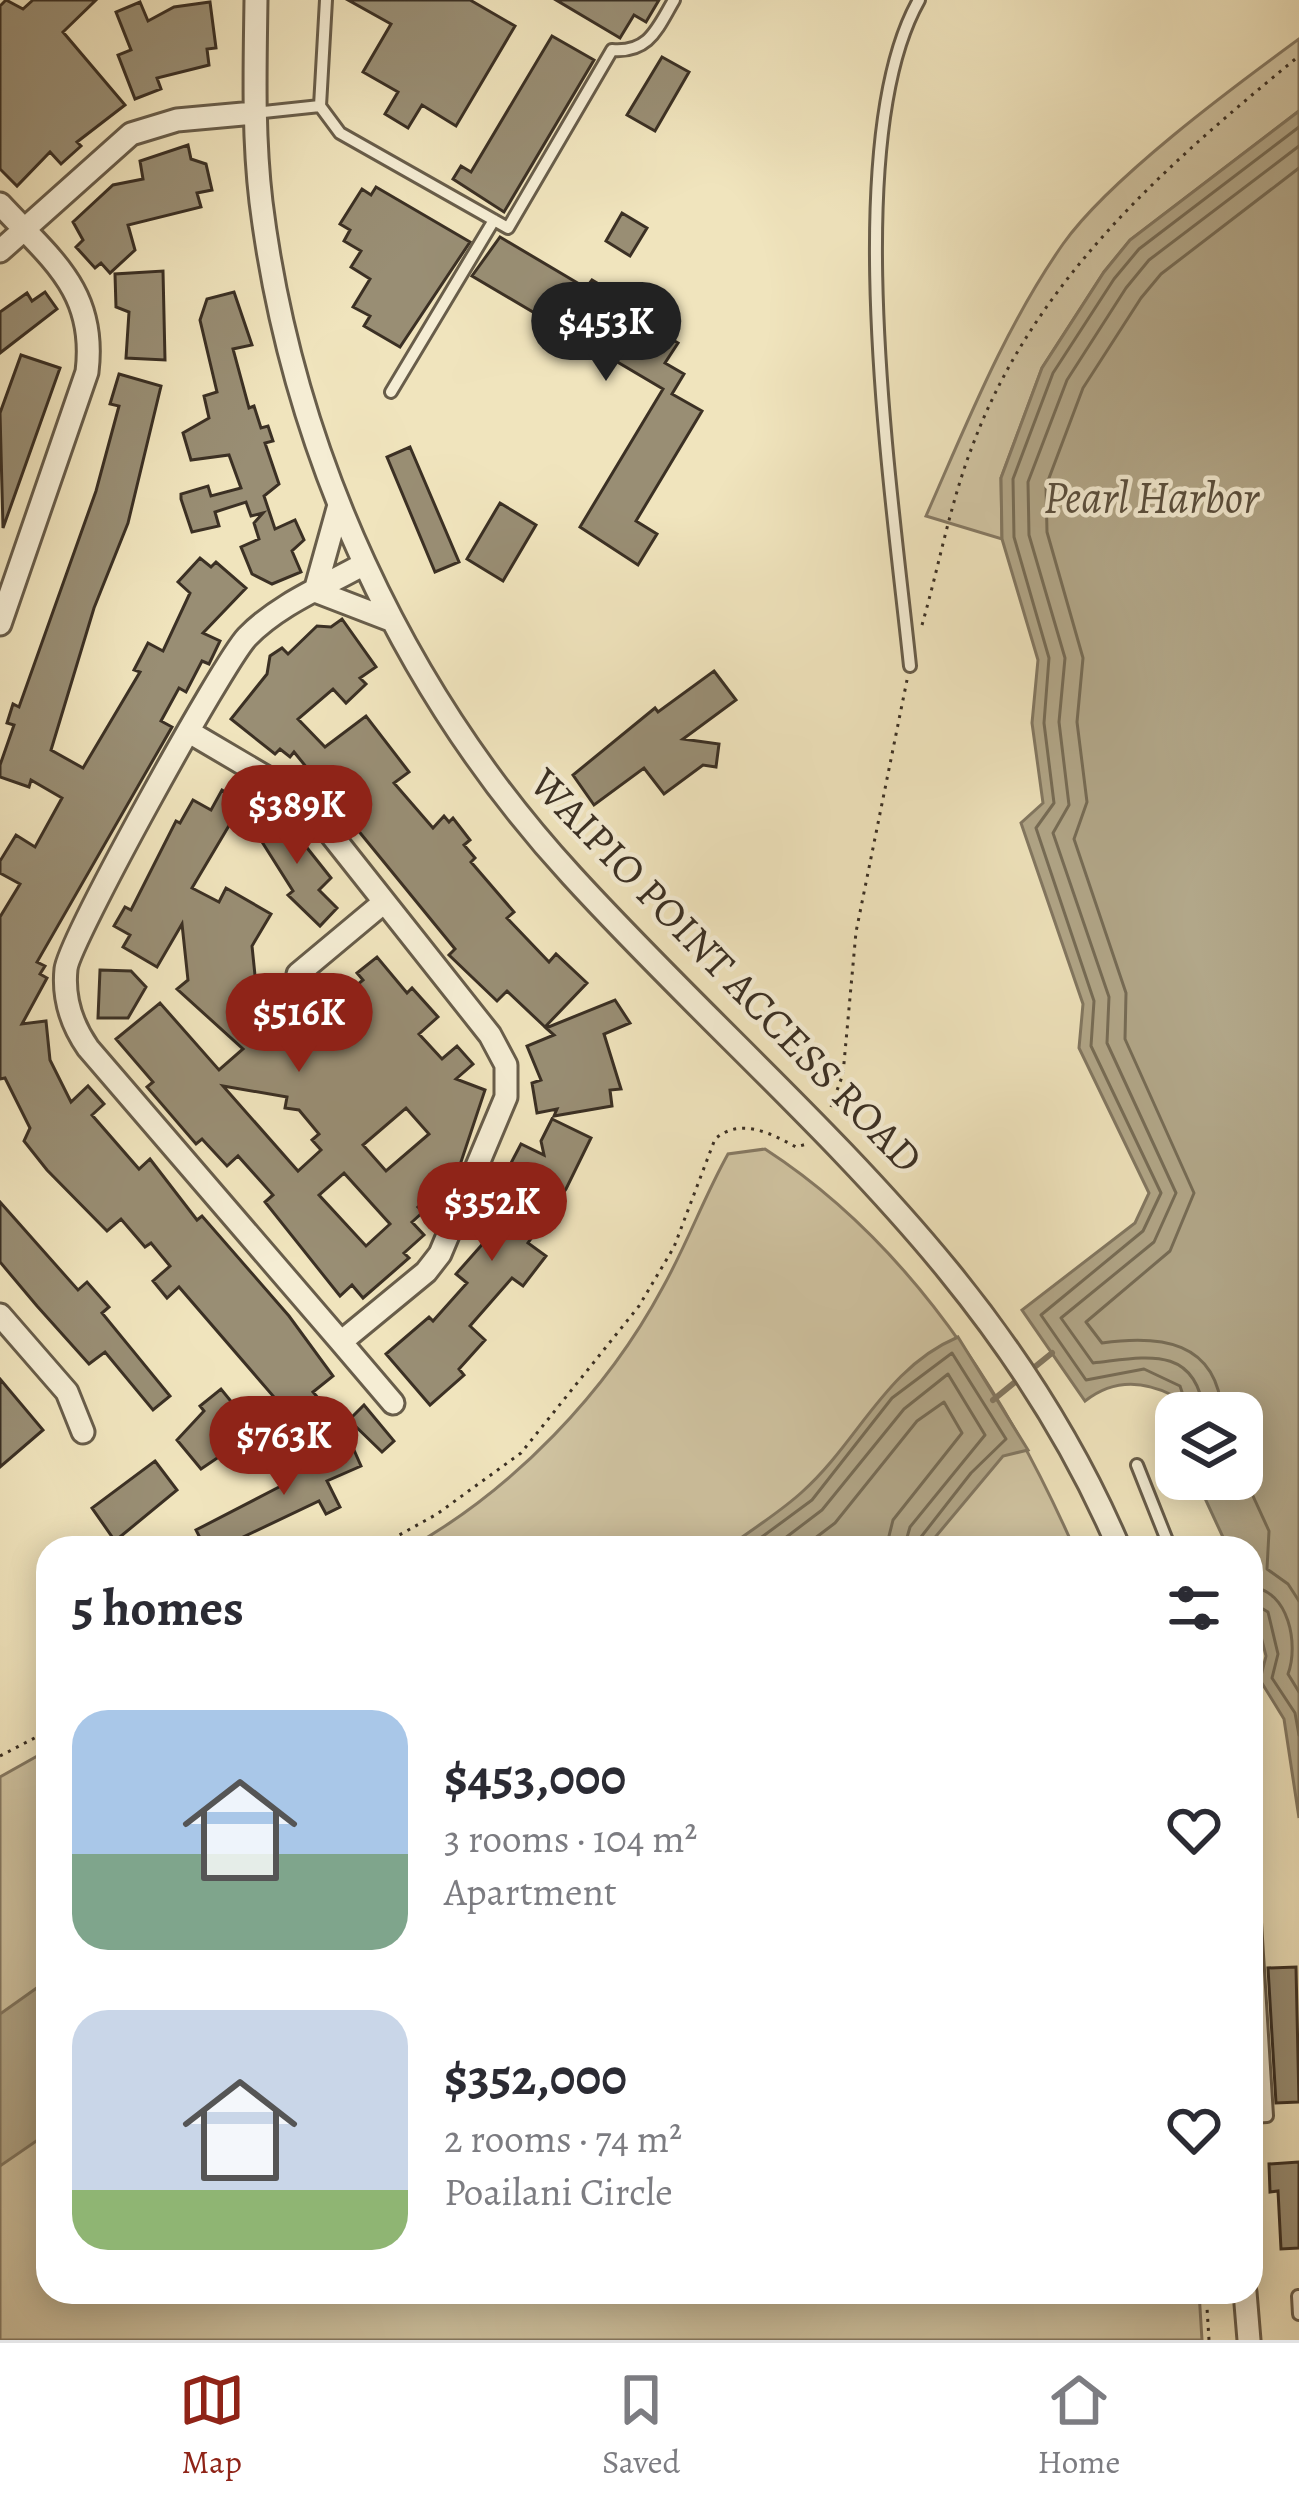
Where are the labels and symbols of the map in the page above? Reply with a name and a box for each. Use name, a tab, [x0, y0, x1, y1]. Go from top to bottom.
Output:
pin: $453K	[522, 282, 690, 384]
water label: Pearl Harbor	[1043, 466, 1260, 528]
street label: WAIPIO POINT ACCESS ROAD	[517, 755, 936, 1185]
pin: $389K	[213, 765, 381, 867]
pin: $516K	[215, 973, 383, 1075]
pin: $352K	[408, 1162, 576, 1264]
pin: $763K	[200, 1396, 368, 1498]

